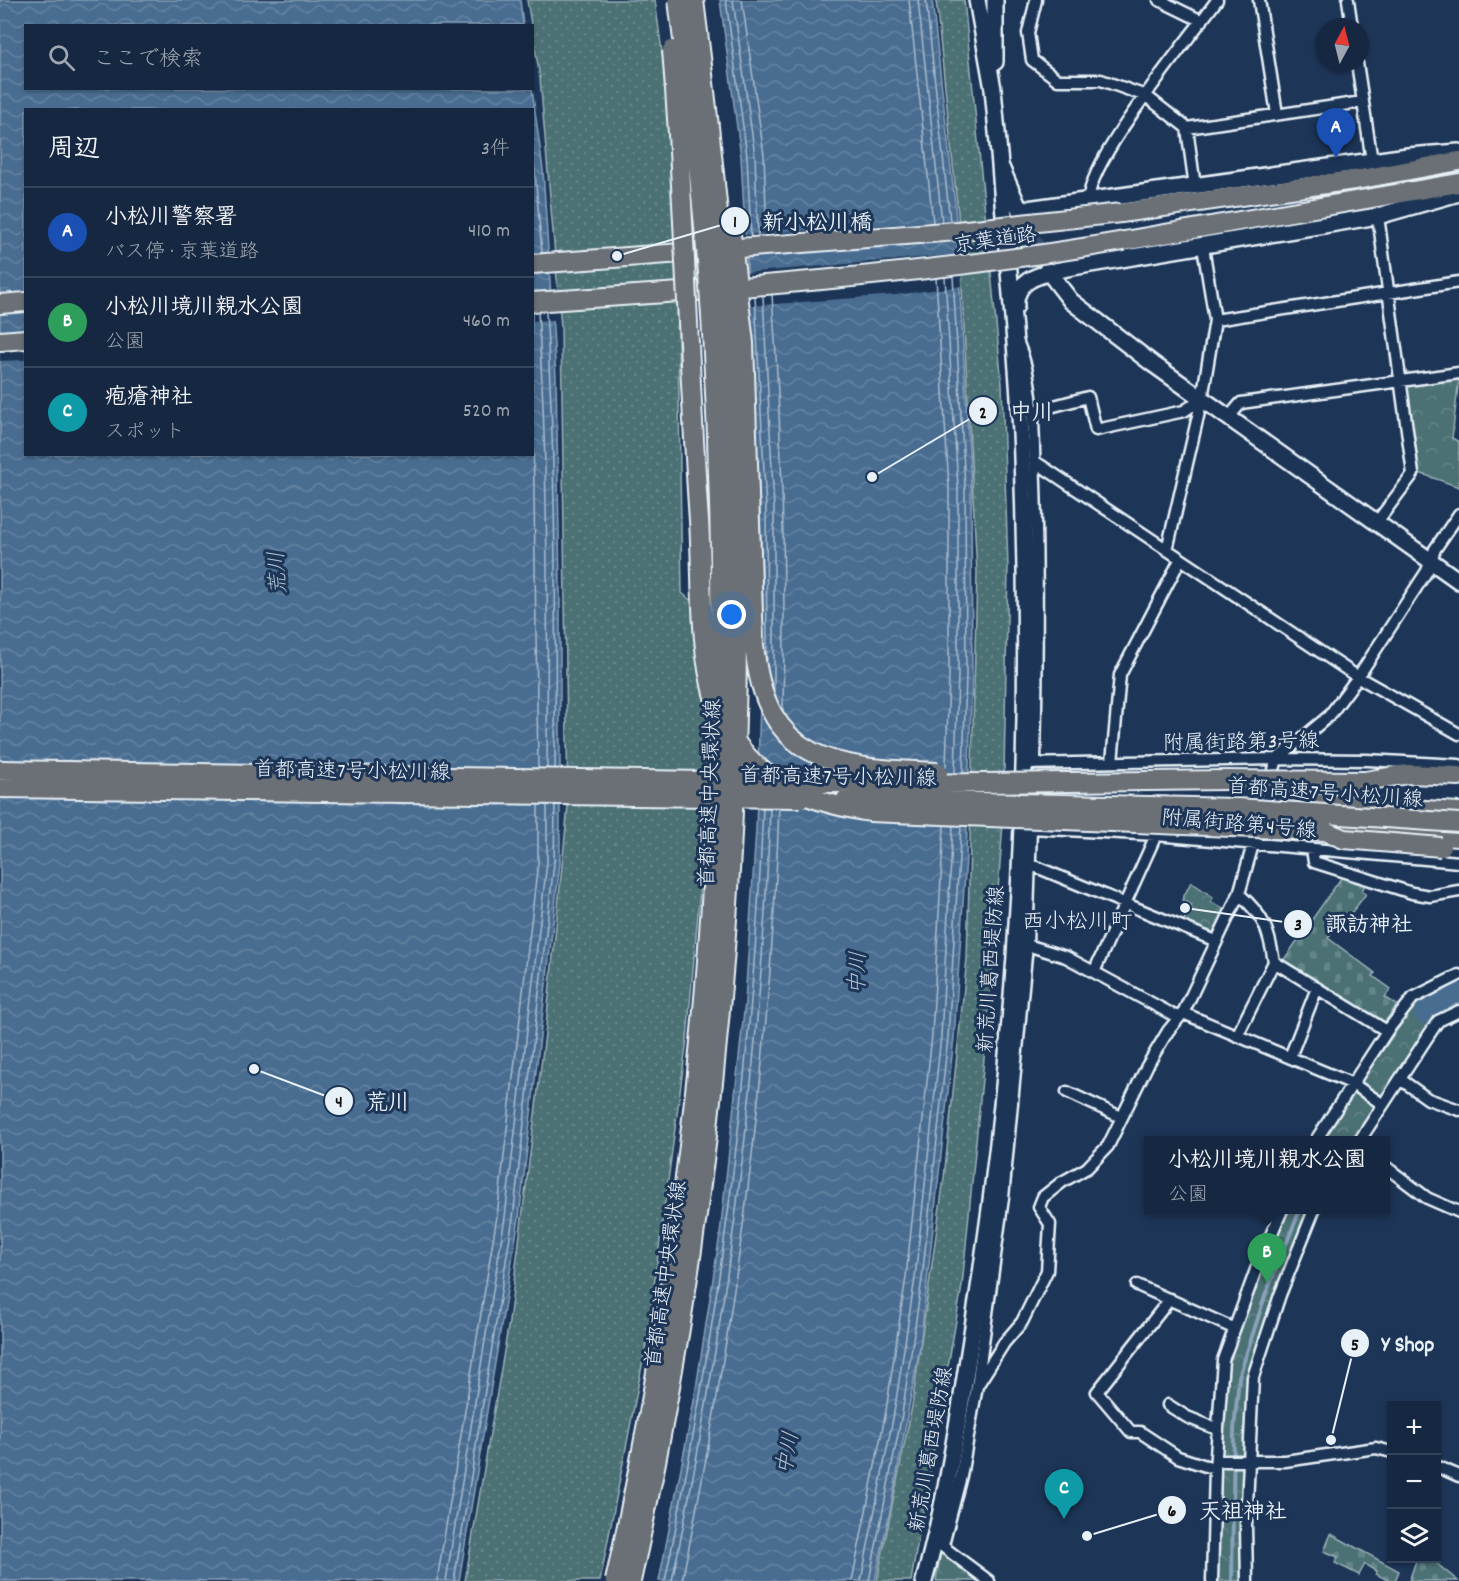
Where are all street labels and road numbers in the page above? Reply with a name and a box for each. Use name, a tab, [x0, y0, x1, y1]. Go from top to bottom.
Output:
street label: 京葉道路	[952, 221, 1039, 263]
street label: 首都高速中央環状線	[694, 698, 730, 888]
street label: 附属街路第3号線	[1163, 728, 1319, 760]
street label: 首都高速7号小松川線	[253, 756, 451, 790]
street label: 首都高速7号小松川線	[739, 762, 937, 796]
street label: 首都高速7号小松川線	[1225, 773, 1424, 817]
street label: 附属街路第4号線	[1160, 804, 1318, 848]
street label: 新荒川葛西堤防線	[972, 884, 1014, 1054]
street label: 首都高速中央環状線	[640, 1179, 696, 1370]
street label: 新荒川葛西堤防線	[904, 1364, 962, 1535]

